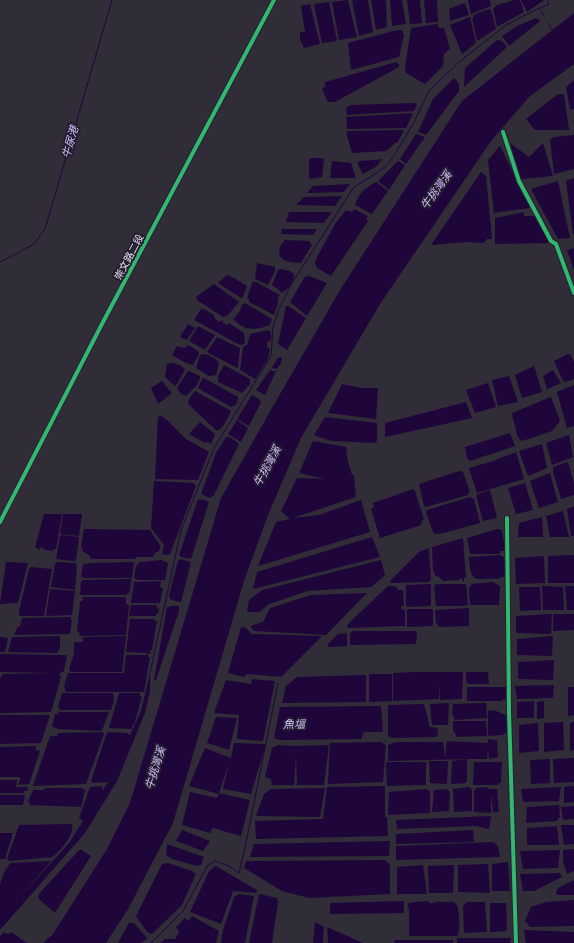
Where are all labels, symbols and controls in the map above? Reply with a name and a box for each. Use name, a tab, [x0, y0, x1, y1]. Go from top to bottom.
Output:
water label: 牛尿港	[60, 123, 81, 160]
water label: 牛挑灣溪	[418, 167, 455, 211]
street label: 崇文路二段	[112, 232, 146, 282]
water label: 牛挑灣溪	[251, 442, 284, 488]
water label: 魚塭	[283, 718, 306, 730]
water label: 牛挑灣溪	[143, 743, 168, 791]

